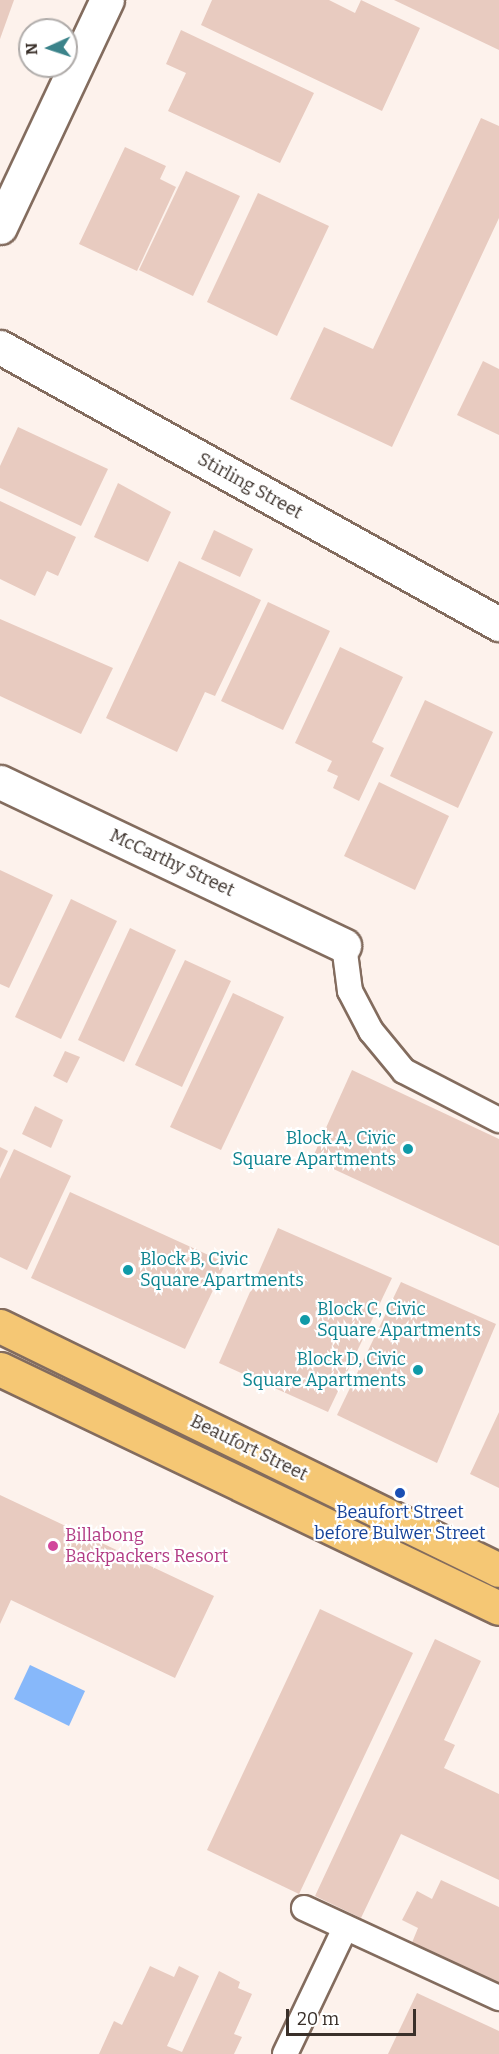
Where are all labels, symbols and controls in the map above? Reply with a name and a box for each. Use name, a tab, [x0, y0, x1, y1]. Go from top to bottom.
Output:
north arrow	[18, 18, 78, 78]
text: N	[22, 42, 41, 56]
street label: Stirling Street	[194, 448, 306, 524]
street label: McCarthy Street	[106, 825, 238, 901]
place label: Block A, Civic Square Apartments	[232, 1128, 396, 1170]
marker: Block A, Civic Square Apartments	[401, 1142, 415, 1156]
place label: Block B, Civic Square Apartments	[140, 1249, 304, 1292]
marker: Block B, Civic Square Apartments	[121, 1263, 135, 1277]
place label: Block C, Civic Square Apartments	[317, 1299, 481, 1342]
marker: Block C, Civic Square Apartments	[298, 1313, 312, 1327]
place label: Block D, Civic Square Apartments	[242, 1349, 406, 1392]
marker: Block D, Civic Square Apartments	[411, 1363, 425, 1377]
street label: Beaufort Street	[187, 1410, 311, 1486]
marker: Beaufort Street before Bulwer Street	[393, 1486, 407, 1500]
place label: Beaufort Street before Bulwer Street	[314, 1502, 486, 1544]
place label: Billabong Backpackers Resort	[65, 1525, 228, 1568]
marker: Billabong Backpackers Resort	[46, 1539, 60, 1553]
scale bar	[289, 1997, 420, 2035]
text: 20 m	[297, 2008, 339, 2030]

